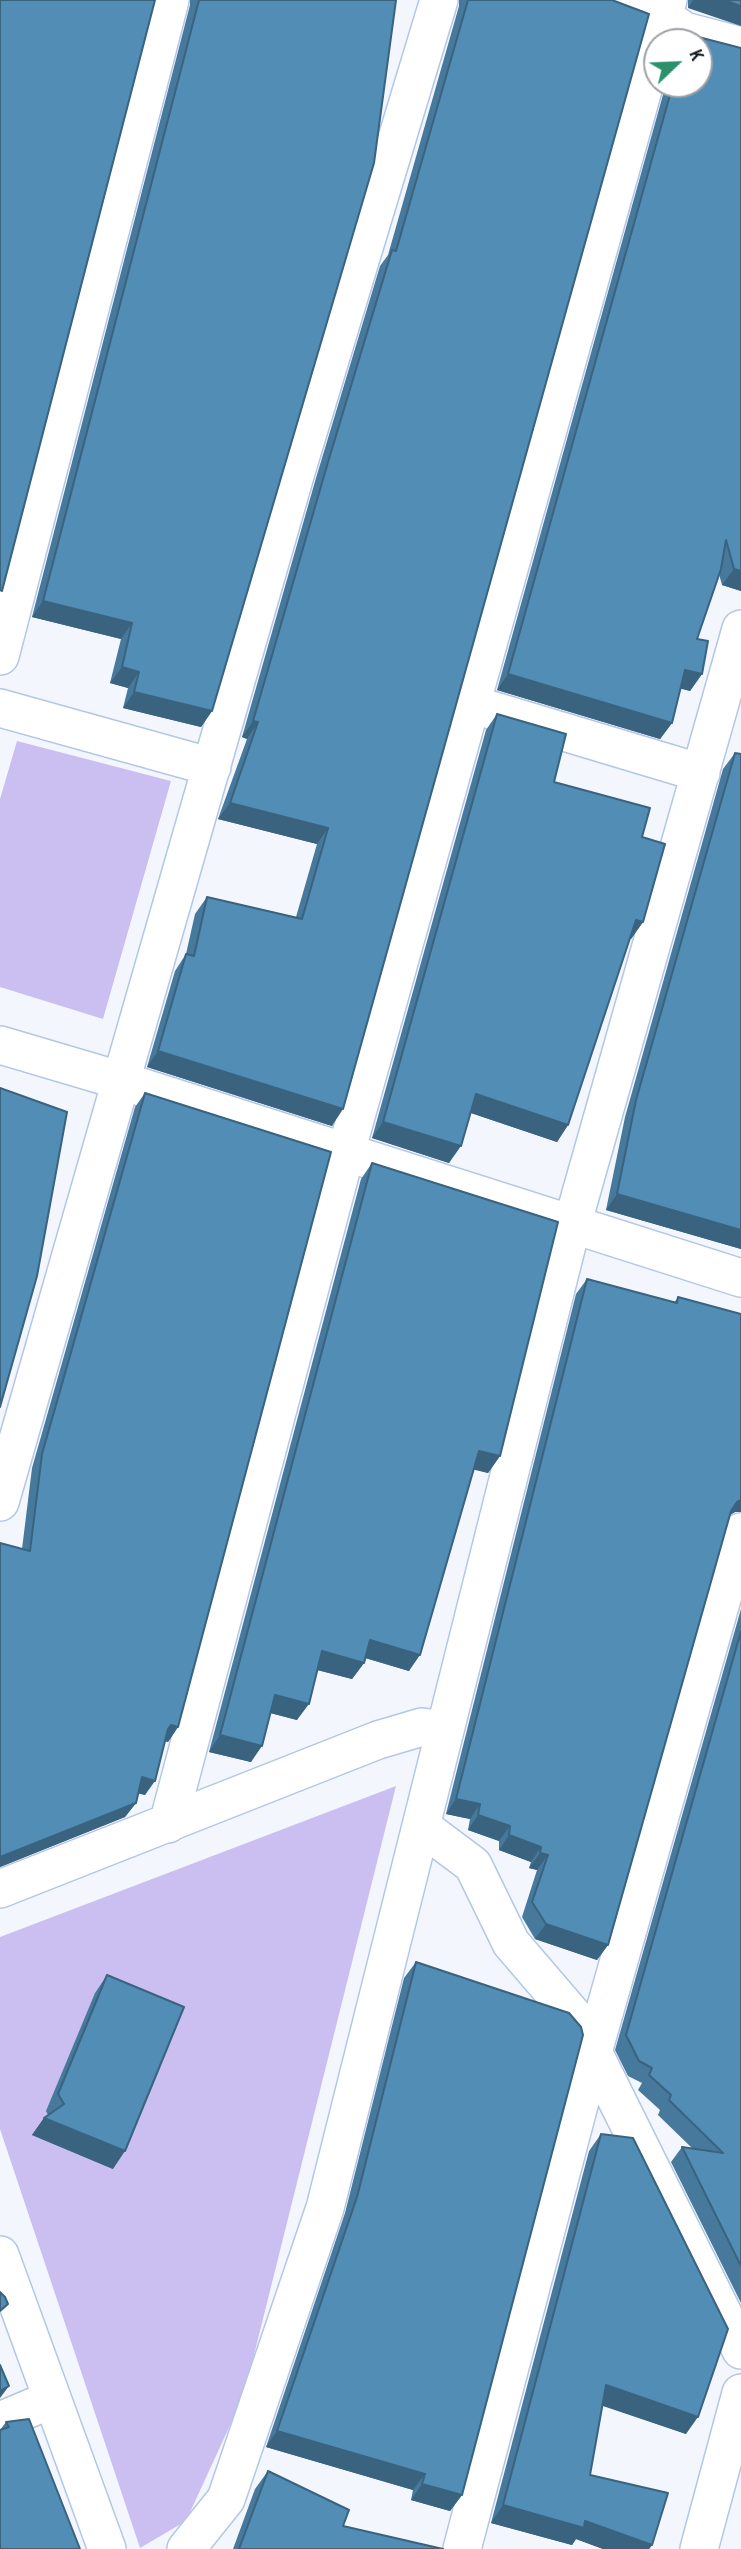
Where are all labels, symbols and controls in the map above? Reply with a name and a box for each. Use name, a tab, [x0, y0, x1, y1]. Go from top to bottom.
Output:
north arrow	[643, 28, 713, 98]
text: K	[684, 47, 708, 64]

